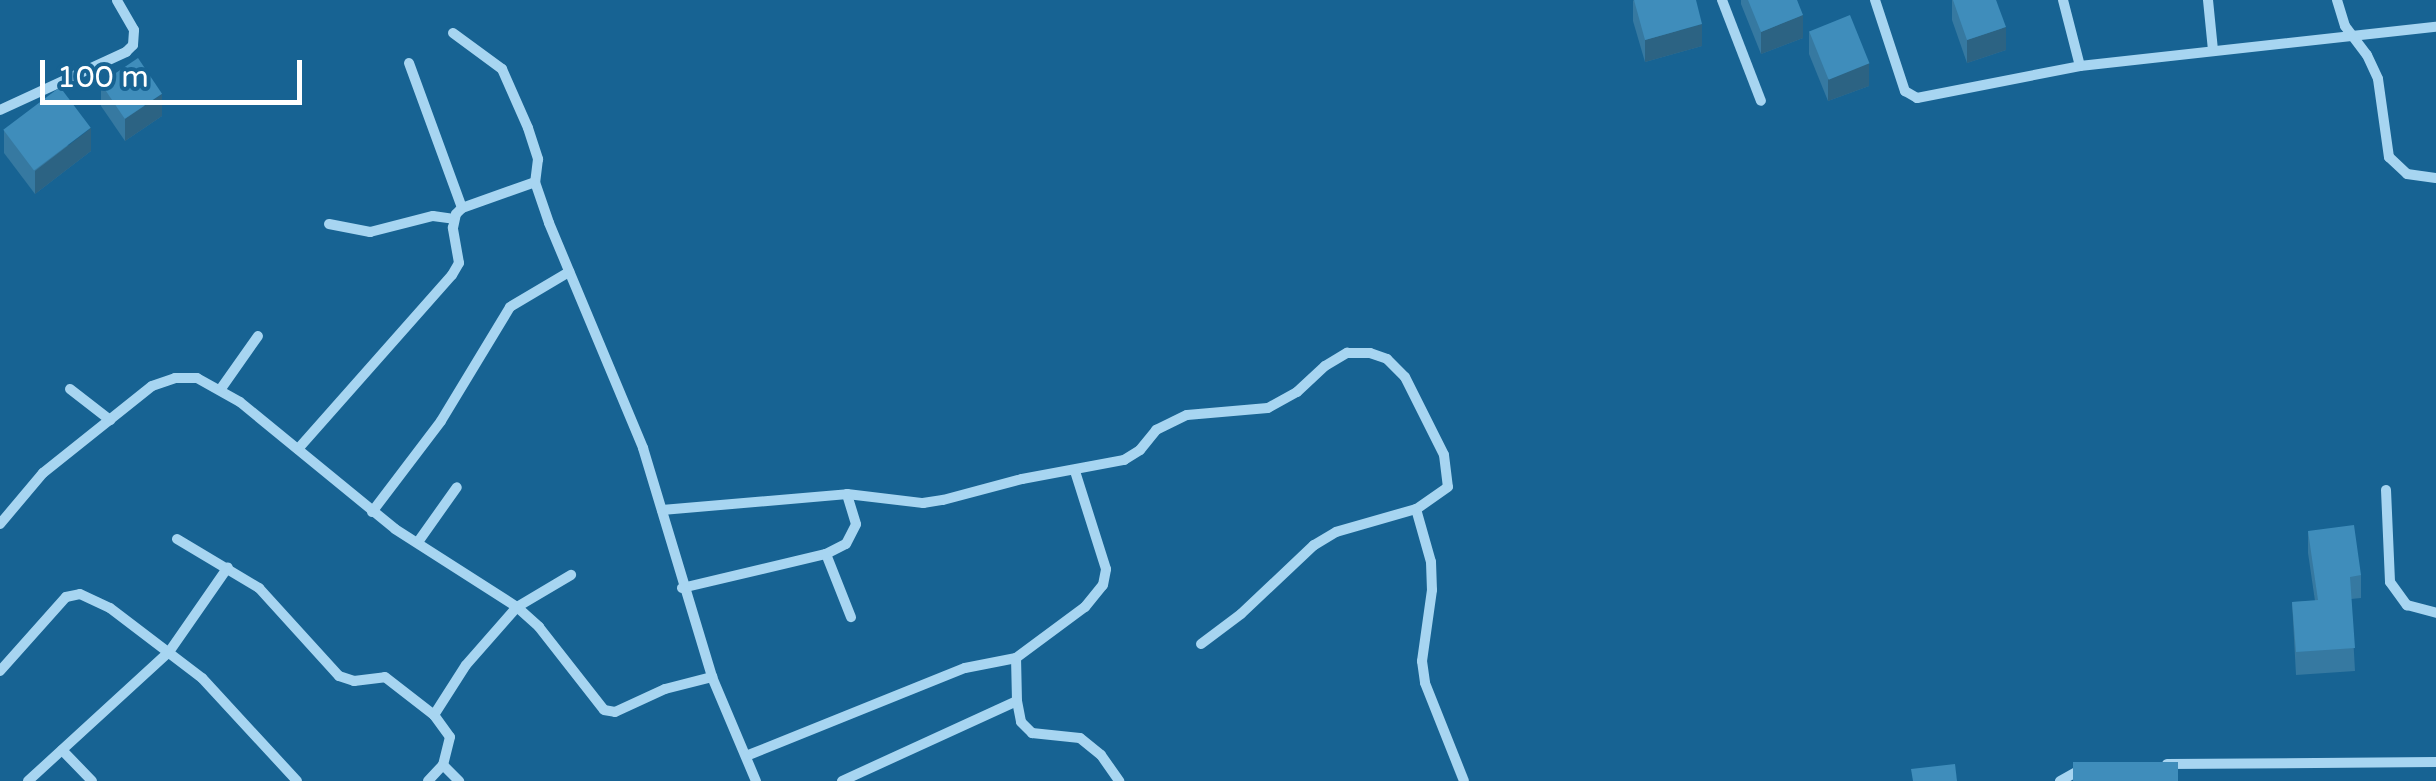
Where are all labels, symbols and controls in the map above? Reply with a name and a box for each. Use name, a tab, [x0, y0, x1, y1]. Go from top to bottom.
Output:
scale bar	[45, 40, 308, 102]
text: 100 m	[57, 59, 149, 96]

